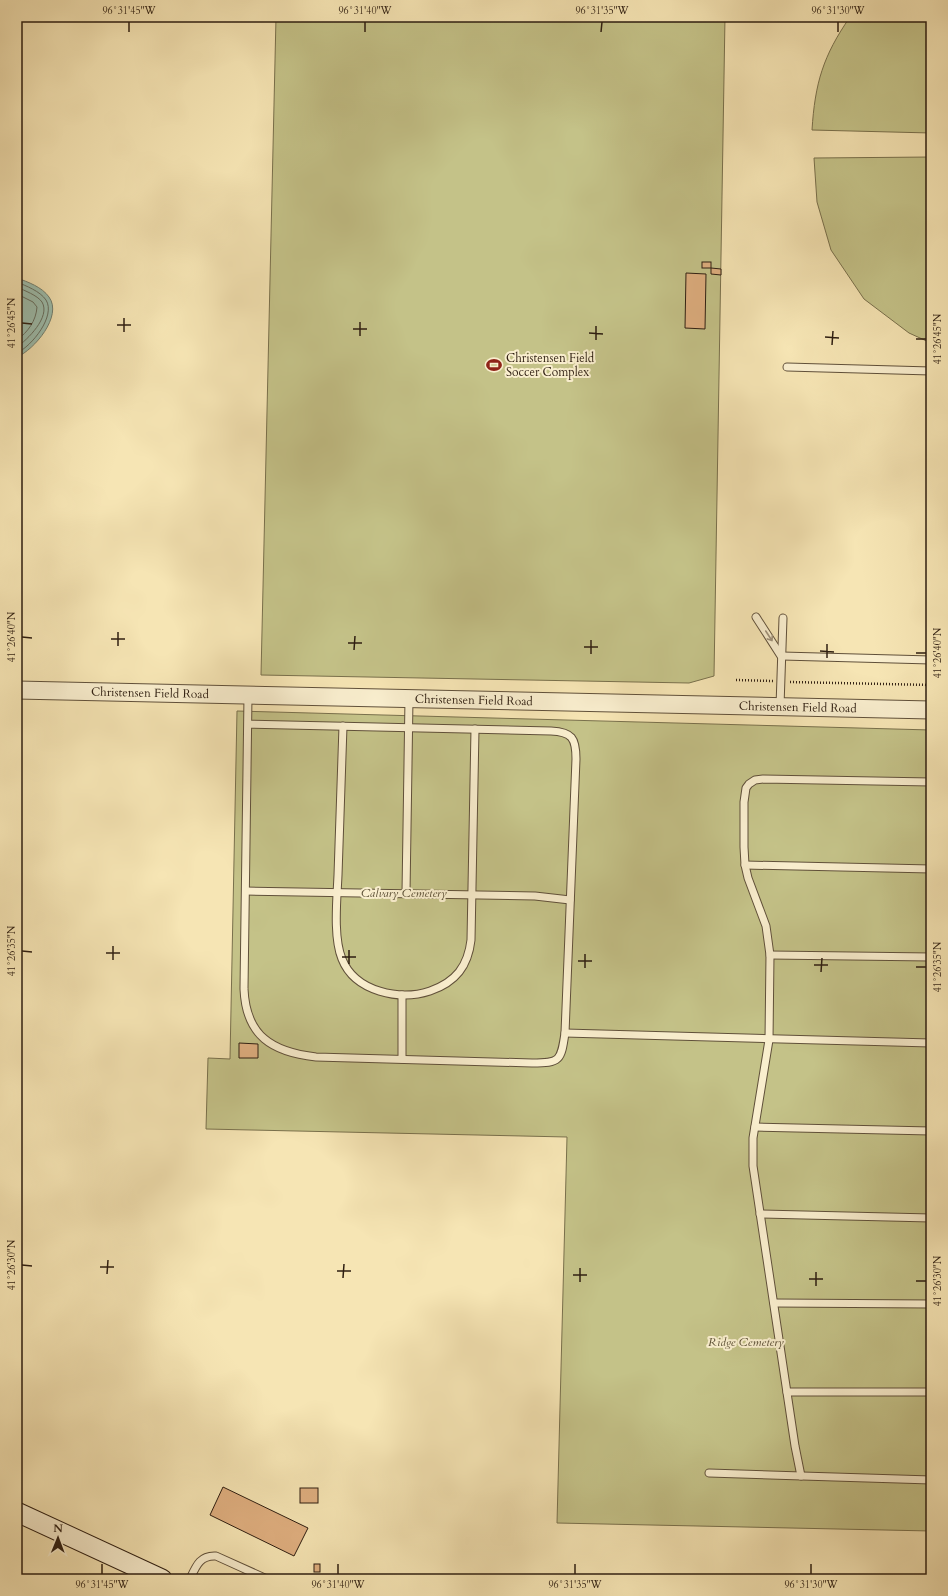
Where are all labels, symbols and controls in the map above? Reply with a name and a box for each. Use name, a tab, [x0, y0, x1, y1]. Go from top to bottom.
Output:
text: 96°31'45"W	[102, 4, 157, 18]
text: 96°31'40"W	[338, 4, 393, 18]
text: 96°31'35"W	[575, 4, 630, 18]
text: 96°31'30"W	[811, 4, 866, 18]
text: 41°26'45"N	[5, 297, 19, 348]
text: 41°26'45"N	[931, 313, 945, 364]
place label: Christensen Field Soccer Complex	[506, 350, 595, 380]
sports icon: Christensen Field Soccer Complex	[485, 356, 503, 374]
text: 41°26'40"N	[5, 611, 19, 662]
text: 41°26'40"N	[931, 627, 945, 678]
one-way arrow	[765, 631, 773, 642]
street label: Christensen Field Road	[91, 684, 210, 702]
street label: Christensen Field Road	[415, 691, 534, 709]
street label: Christensen Field Road	[739, 698, 858, 716]
park label: Calvary Cemetery	[361, 885, 447, 901]
text: 41°26'35"N	[5, 925, 19, 976]
text: 41°26'35"N	[931, 941, 945, 992]
text: 41°26'30"N	[5, 1239, 19, 1290]
text: 41°26'30"N	[931, 1255, 945, 1306]
park label: Ridge Cemetery	[708, 1334, 784, 1350]
north arrow	[38, 1518, 78, 1558]
text: N	[53, 1521, 64, 1536]
text: 96°31'45"W	[75, 1578, 130, 1592]
text: 96°31'40"W	[311, 1578, 366, 1592]
text: 96°31'35"W	[548, 1578, 603, 1592]
text: 96°31'30"W	[784, 1578, 839, 1592]

